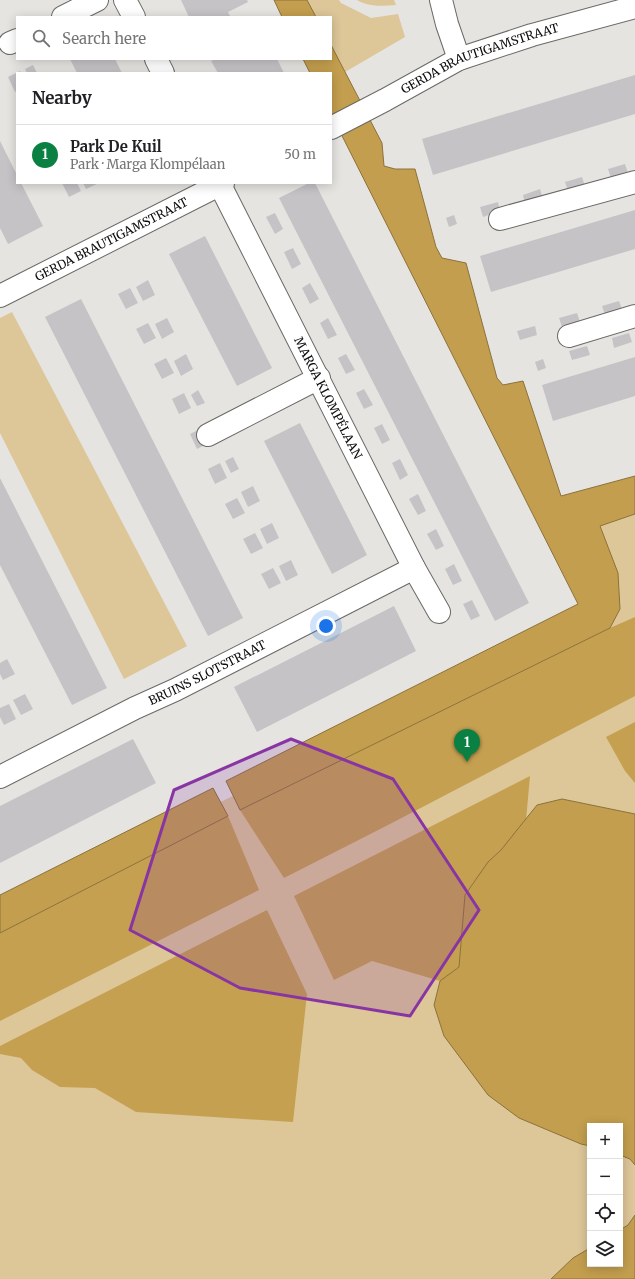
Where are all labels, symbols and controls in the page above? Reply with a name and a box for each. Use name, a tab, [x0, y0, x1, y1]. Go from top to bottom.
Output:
search box	[16, 16, 332, 60]
street label: GERDA BRAUTIGAMSTRAAT	[398, 20, 561, 97]
icon: search	[30, 27, 52, 49]
text: Search here	[62, 29, 146, 48]
text: Nearby	[32, 87, 92, 109]
text: Park De Kuil	[70, 137, 162, 156]
text: 1	[42, 146, 48, 163]
text: 50 m	[284, 146, 316, 163]
text: Park · Marga Klompélaan	[70, 156, 225, 173]
street label: GERDA BRAUTIGAMSTRAAT	[32, 194, 191, 284]
street label: MARGA KLOMPÉLAAN	[291, 334, 366, 462]
your location	[316, 616, 336, 636]
street label: BRUINS SLOTSTRAAT	[146, 637, 269, 708]
pin: 1	[454, 729, 480, 762]
map controls	[587, 1123, 623, 1267]
button: +	[587, 1123, 623, 1159]
button: −	[587, 1159, 623, 1195]
button: locate	[587, 1195, 623, 1231]
button: layers	[587, 1231, 623, 1267]

